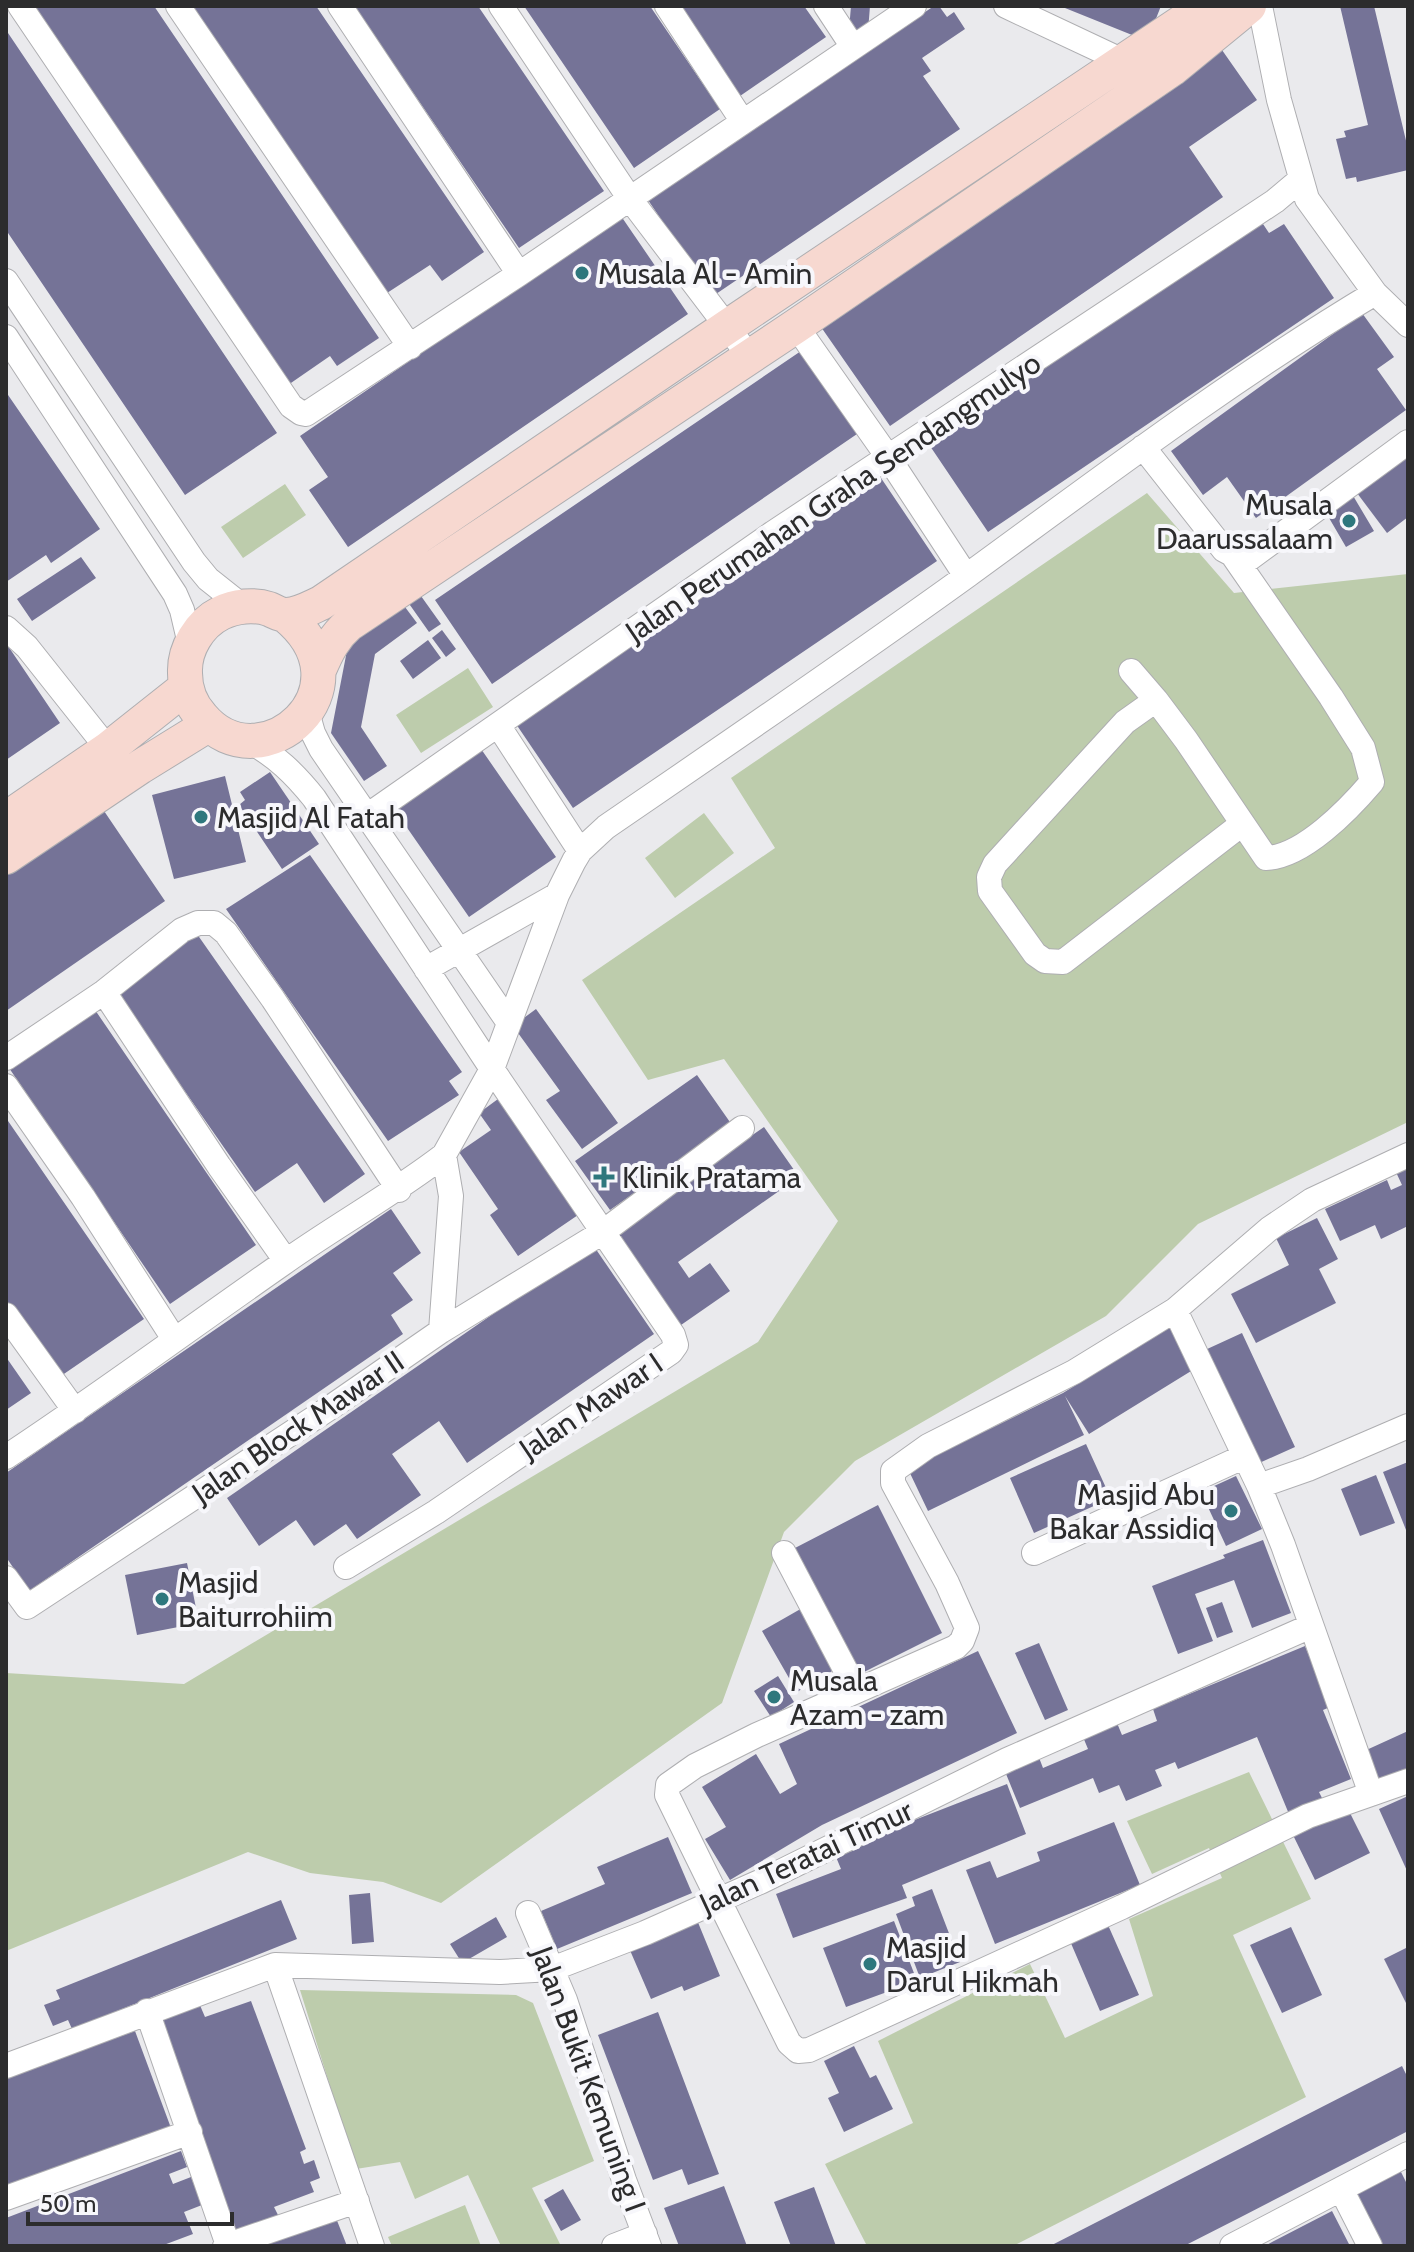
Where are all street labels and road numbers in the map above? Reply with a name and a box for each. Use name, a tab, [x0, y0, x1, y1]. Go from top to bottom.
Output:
street label: Jalan Perumahan Graha Sendangmulyo	[618, 344, 1048, 651]
street label: Jalan Block Mawar II	[184, 1342, 411, 1512]
street label: Jalan Mawar I	[511, 1345, 670, 1468]
street label: Jalan Teratai Timur	[693, 1791, 919, 1923]
street label: Jalan Bukit Kemuning I	[523, 1940, 654, 2217]

